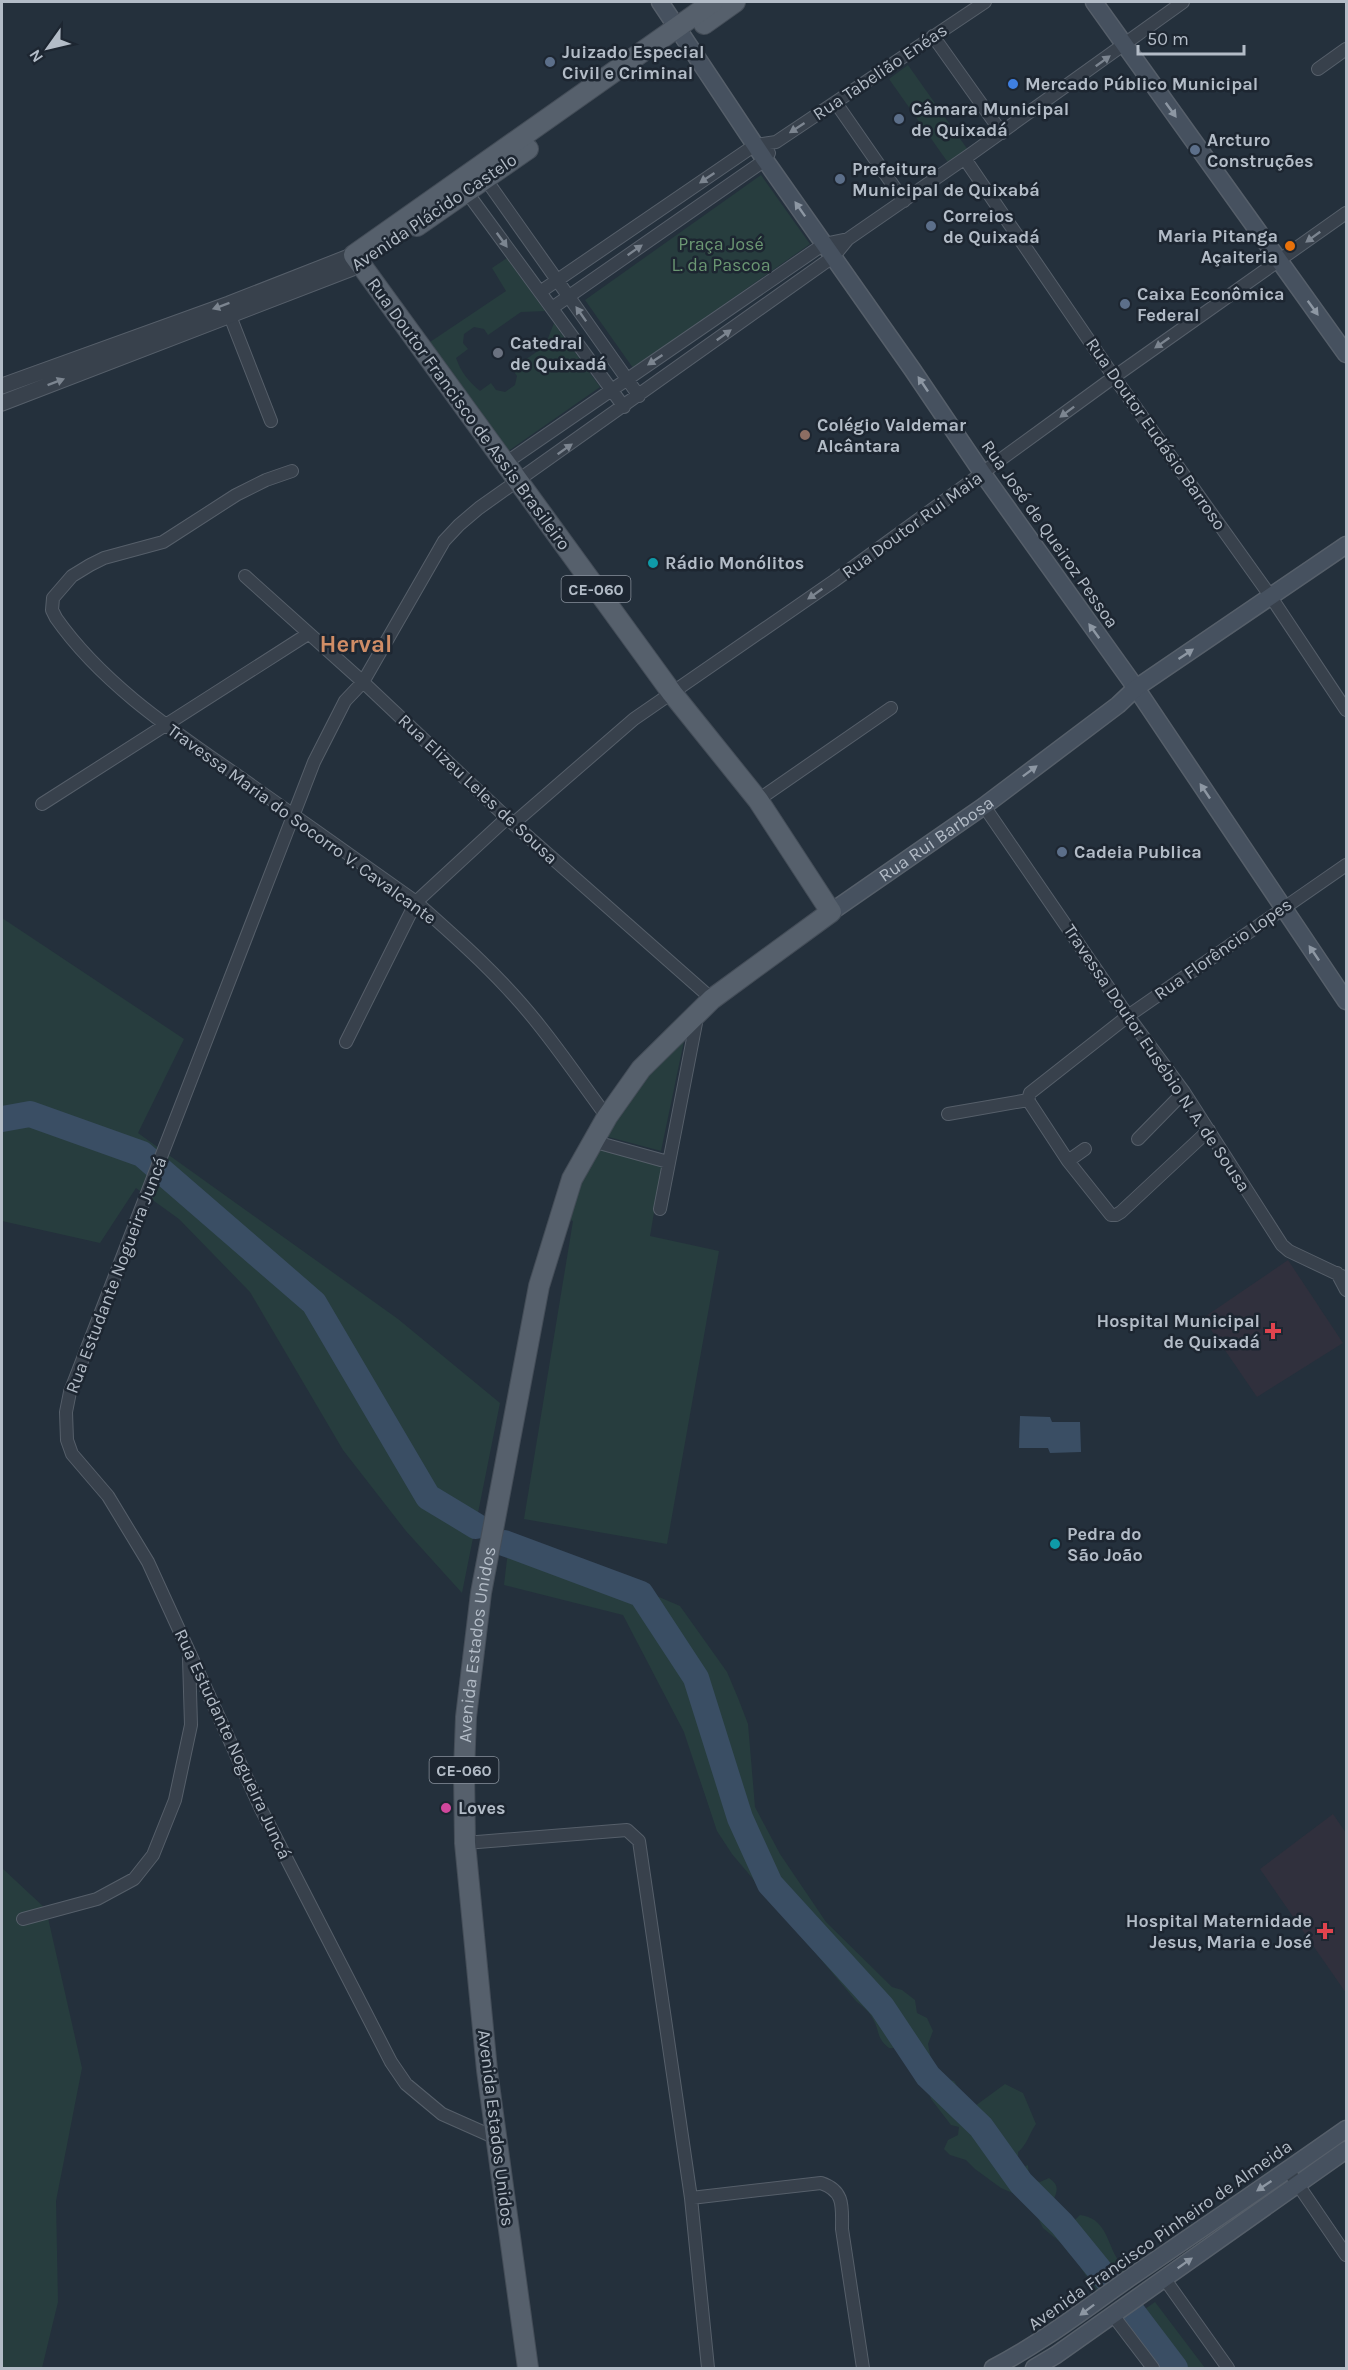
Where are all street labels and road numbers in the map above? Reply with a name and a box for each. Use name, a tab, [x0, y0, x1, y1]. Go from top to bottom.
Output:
street label: Rua Tabelião Enéas	[809, 19, 951, 125]
street label: Avenida Plácido Castelo	[347, 148, 521, 276]
street label: Rua Doutor Francisco de Assis Brasileiro	[363, 274, 575, 554]
street label: Rua Doutor Eudásio Barroso	[1081, 334, 1231, 534]
street label: Rua José de Queiroz Pessoa	[977, 436, 1123, 632]
street label: Rua Doutor Rui Maia	[838, 467, 986, 583]
road number: CE-060	[562, 576, 630, 602]
street label: Rua Elizeu Leles de Sousa	[394, 709, 562, 869]
street label: Travessa Maria do Socorro V. Cavalcante	[163, 719, 441, 929]
street label: Rua Rui Barbosa	[874, 791, 998, 887]
street label: Rua Florêncio Lopes	[1150, 893, 1296, 1005]
street label: Travessa Doutor Eusébio N. A. de Sousa	[1059, 920, 1255, 1196]
street label: Rua Estudante Nogueira Juncá	[61, 1154, 171, 1396]
street label: Avenida Estados Unidos	[454, 1545, 501, 1743]
street label: Rua Estudante Nogueira Juncá	[170, 1625, 296, 1863]
road number: CE-060	[430, 1757, 498, 1783]
street label: Avenida Estados Unidos	[473, 2029, 519, 2227]
street label: Avenida Francisco Pinheiro de Almeida	[1024, 2135, 1296, 2335]

